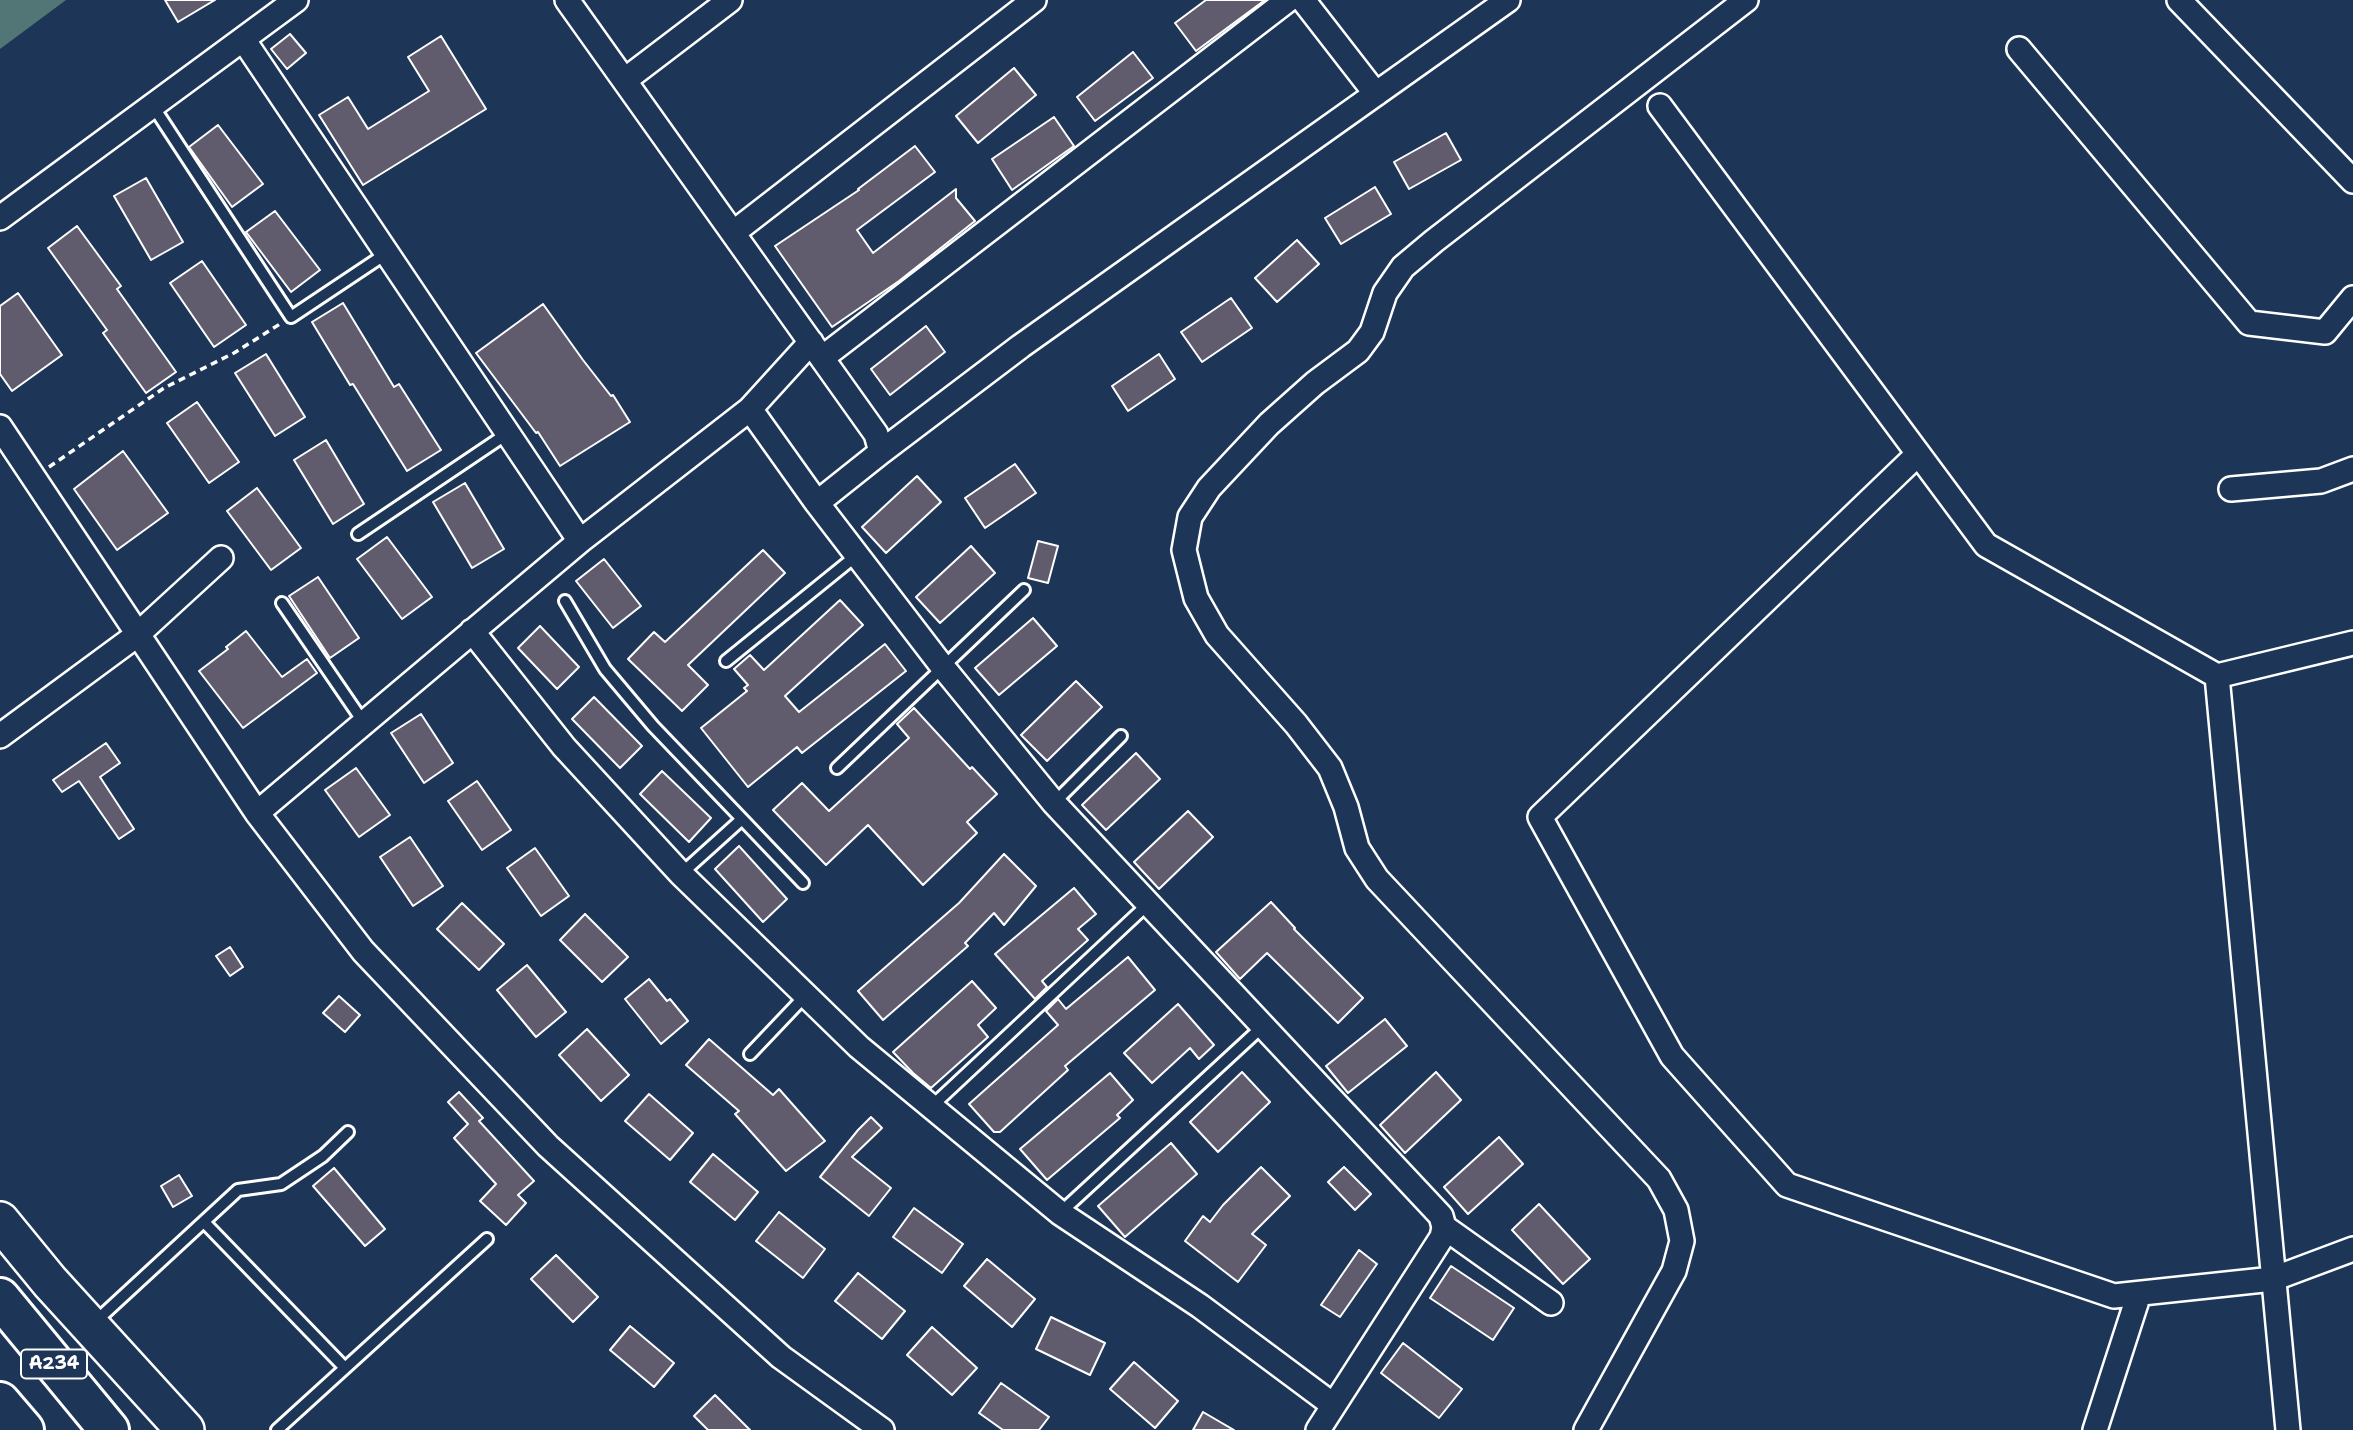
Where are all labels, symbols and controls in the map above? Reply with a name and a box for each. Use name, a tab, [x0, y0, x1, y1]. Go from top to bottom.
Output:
road number: A234	[21, 1350, 87, 1378]

